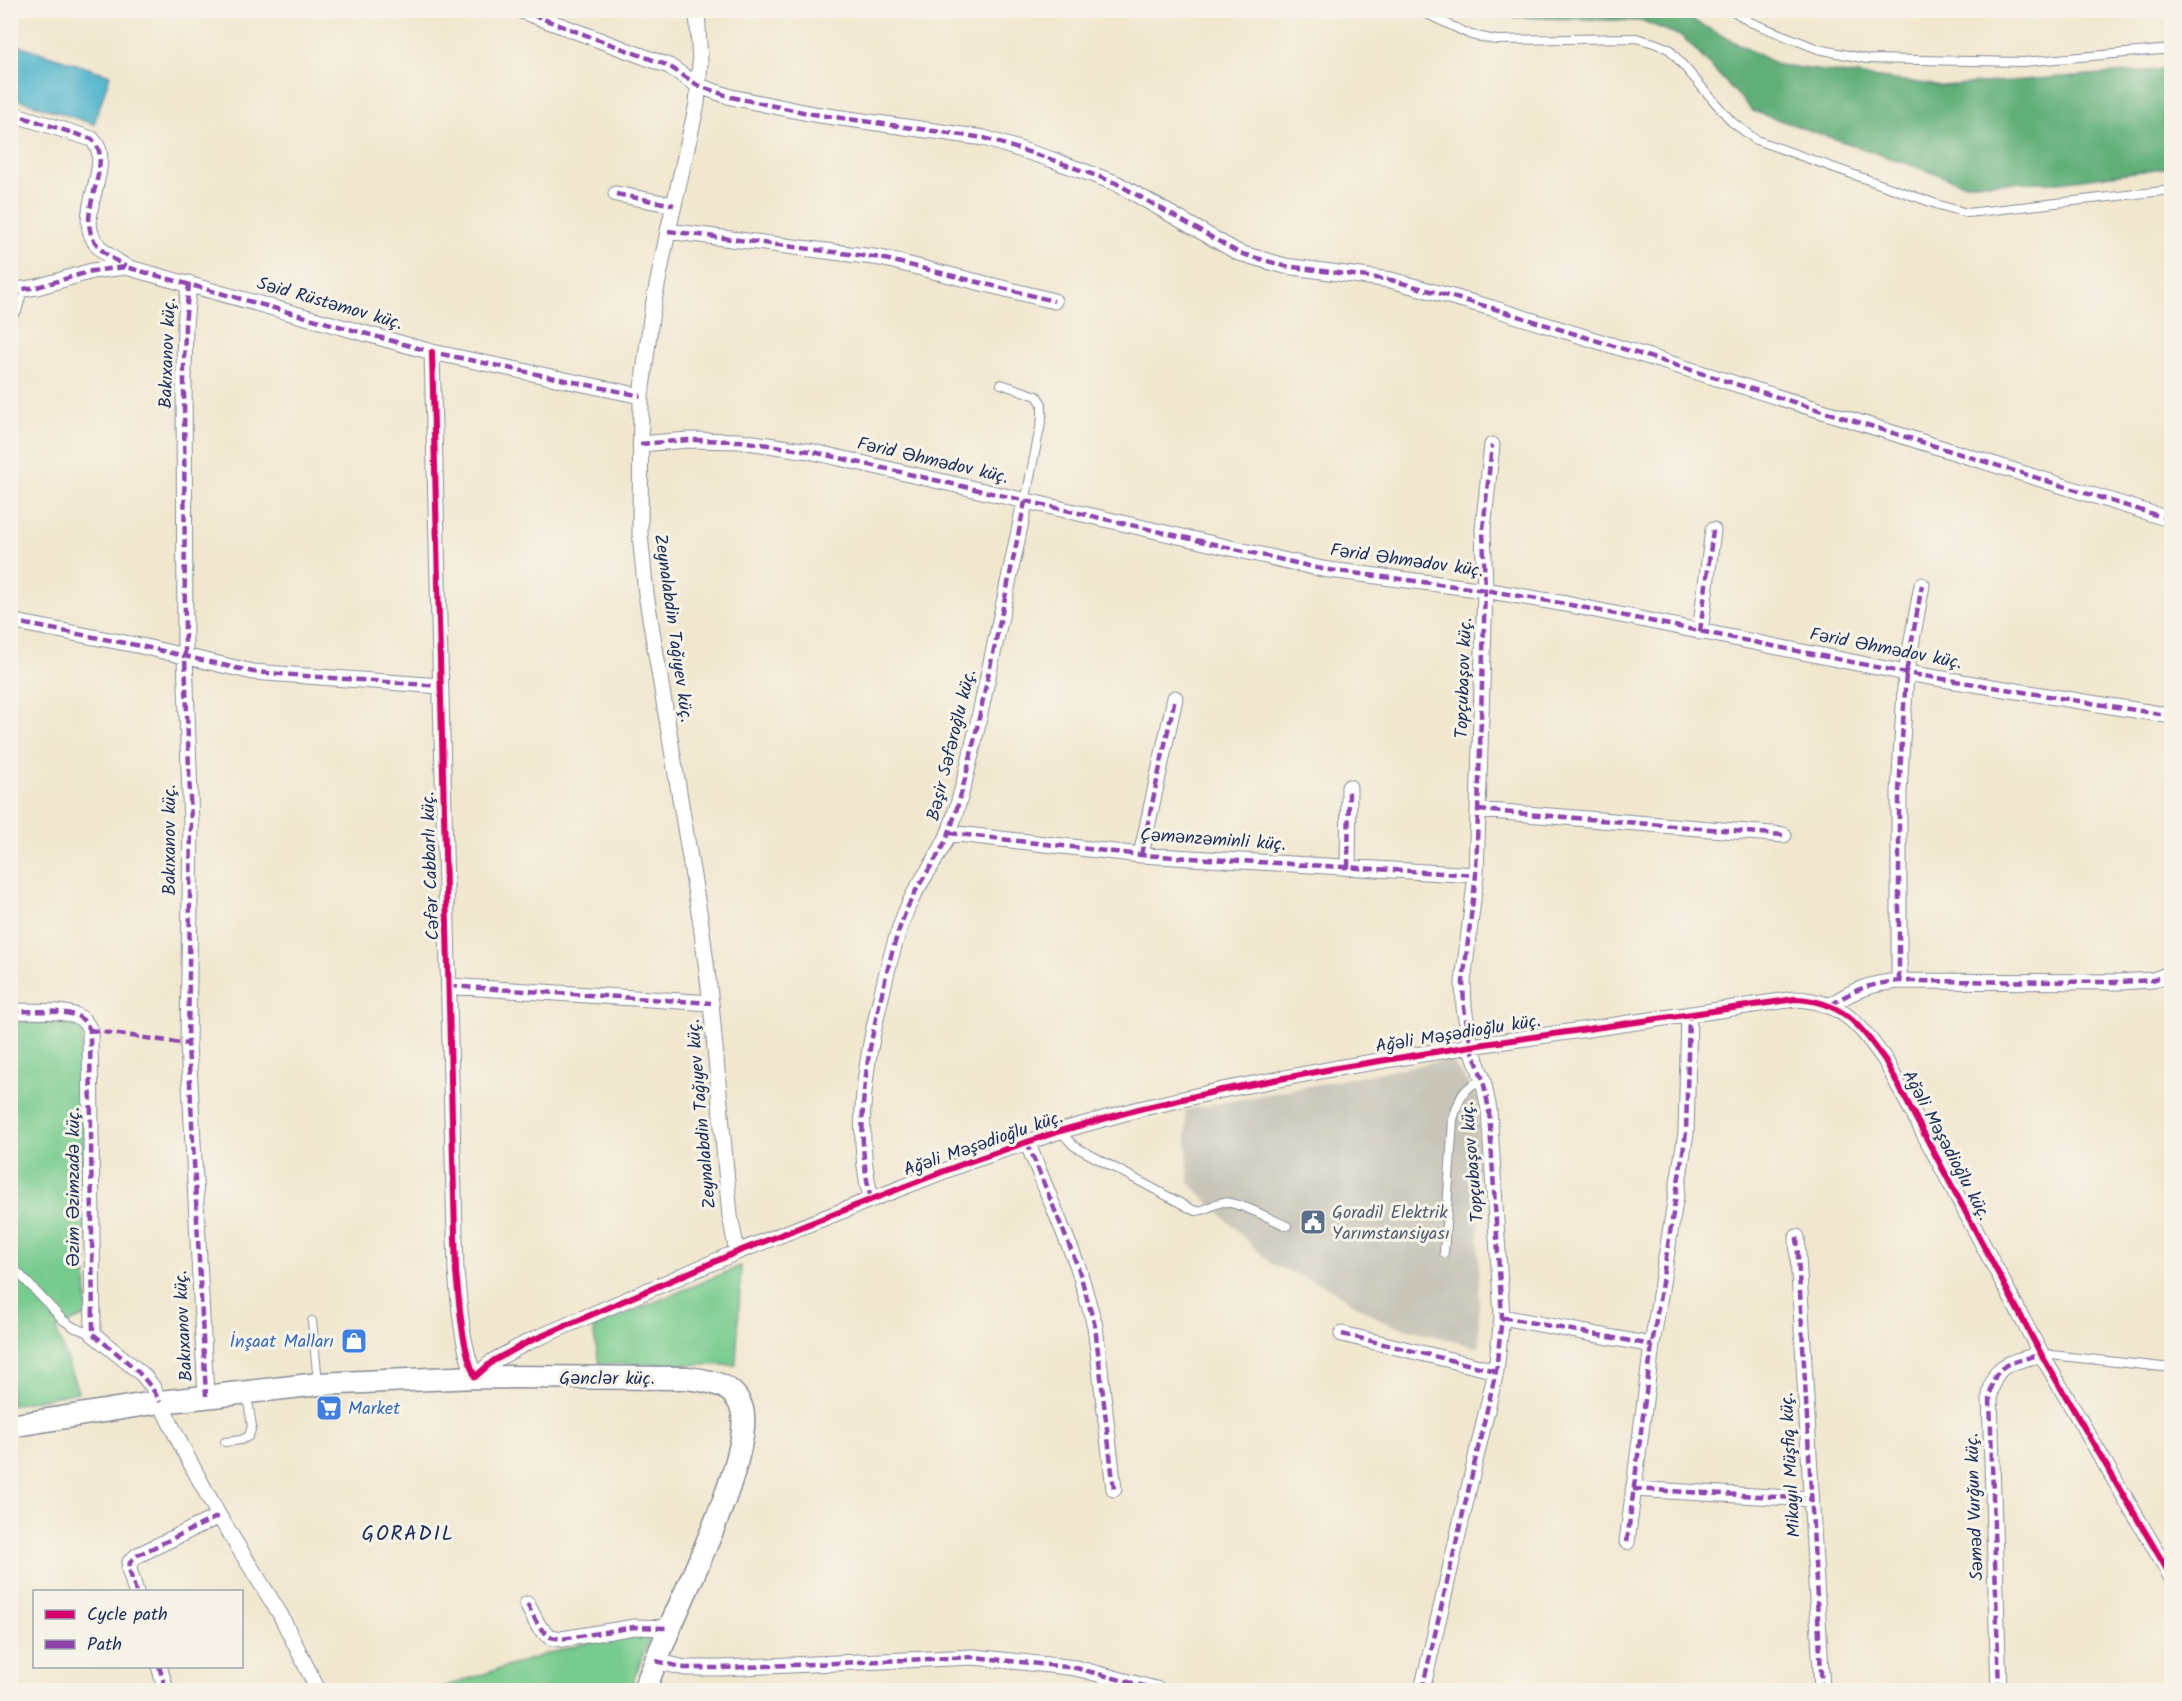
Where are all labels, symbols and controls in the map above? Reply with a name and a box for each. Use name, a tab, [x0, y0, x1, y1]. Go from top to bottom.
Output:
street label: Səid Rüstəmov küç.	[253, 270, 406, 339]
street label: Bakıxanov küç.	[152, 297, 185, 409]
street label: Fərid Əhmədov küç.	[854, 430, 1011, 493]
street label: Zeynalabdin Tağıyev küç.	[645, 532, 700, 724]
street label: Fərid Əhmədov küç.	[1328, 536, 1485, 587]
street label: Topçubaşov küç.	[1448, 617, 1481, 739]
street label: Fərid Əhmədov küç.	[1807, 620, 1964, 678]
street label: Bəşir Səfəroğlu küç.	[920, 667, 985, 824]
street label: Bakıxanov küç.	[156, 784, 185, 896]
street label: Cəfər Cabbarlı küç.	[414, 791, 449, 941]
street label: Çəmənzəminli küç.	[1139, 821, 1287, 860]
street label: Ağəli Məşədioğlu küç.	[1374, 1007, 1543, 1062]
street label: Zeynalabdin Tağıyev küç.	[680, 1018, 725, 1210]
street label: Ağəli Məşədioğlu küç.	[1894, 1065, 1998, 1226]
street label: Topçubaşov küç.	[1454, 1100, 1493, 1223]
street label: Ağəli Məşədioğlu küç.	[900, 1104, 1067, 1185]
street label: Əzim Əzimzadə küç.	[60, 1107, 89, 1267]
place label: Goradil Elektrik Yarımstansiyası	[1332, 1199, 1450, 1249]
public building icon: Goradil Elektrik Yarımstansiyası	[1298, 1207, 1328, 1237]
street label: Bakıxanov küç.	[167, 1270, 202, 1382]
shop icon: İnşaat Malları	[339, 1326, 369, 1356]
place label: İnşaat Malları	[230, 1328, 334, 1357]
street label: Gənclər küç.	[559, 1365, 655, 1394]
street label: Mikayıl Müşfiq küç.	[1773, 1392, 1810, 1538]
supermarket icon: Market	[314, 1393, 344, 1423]
place label: Market	[348, 1395, 401, 1424]
street label: Səməd Vurğun küç.	[1958, 1433, 1993, 1581]
district label: GORADIL	[362, 1518, 454, 1551]
legend	[33, 1590, 243, 1668]
text: Cycle path	[87, 1601, 168, 1630]
text: Path	[87, 1631, 122, 1660]

